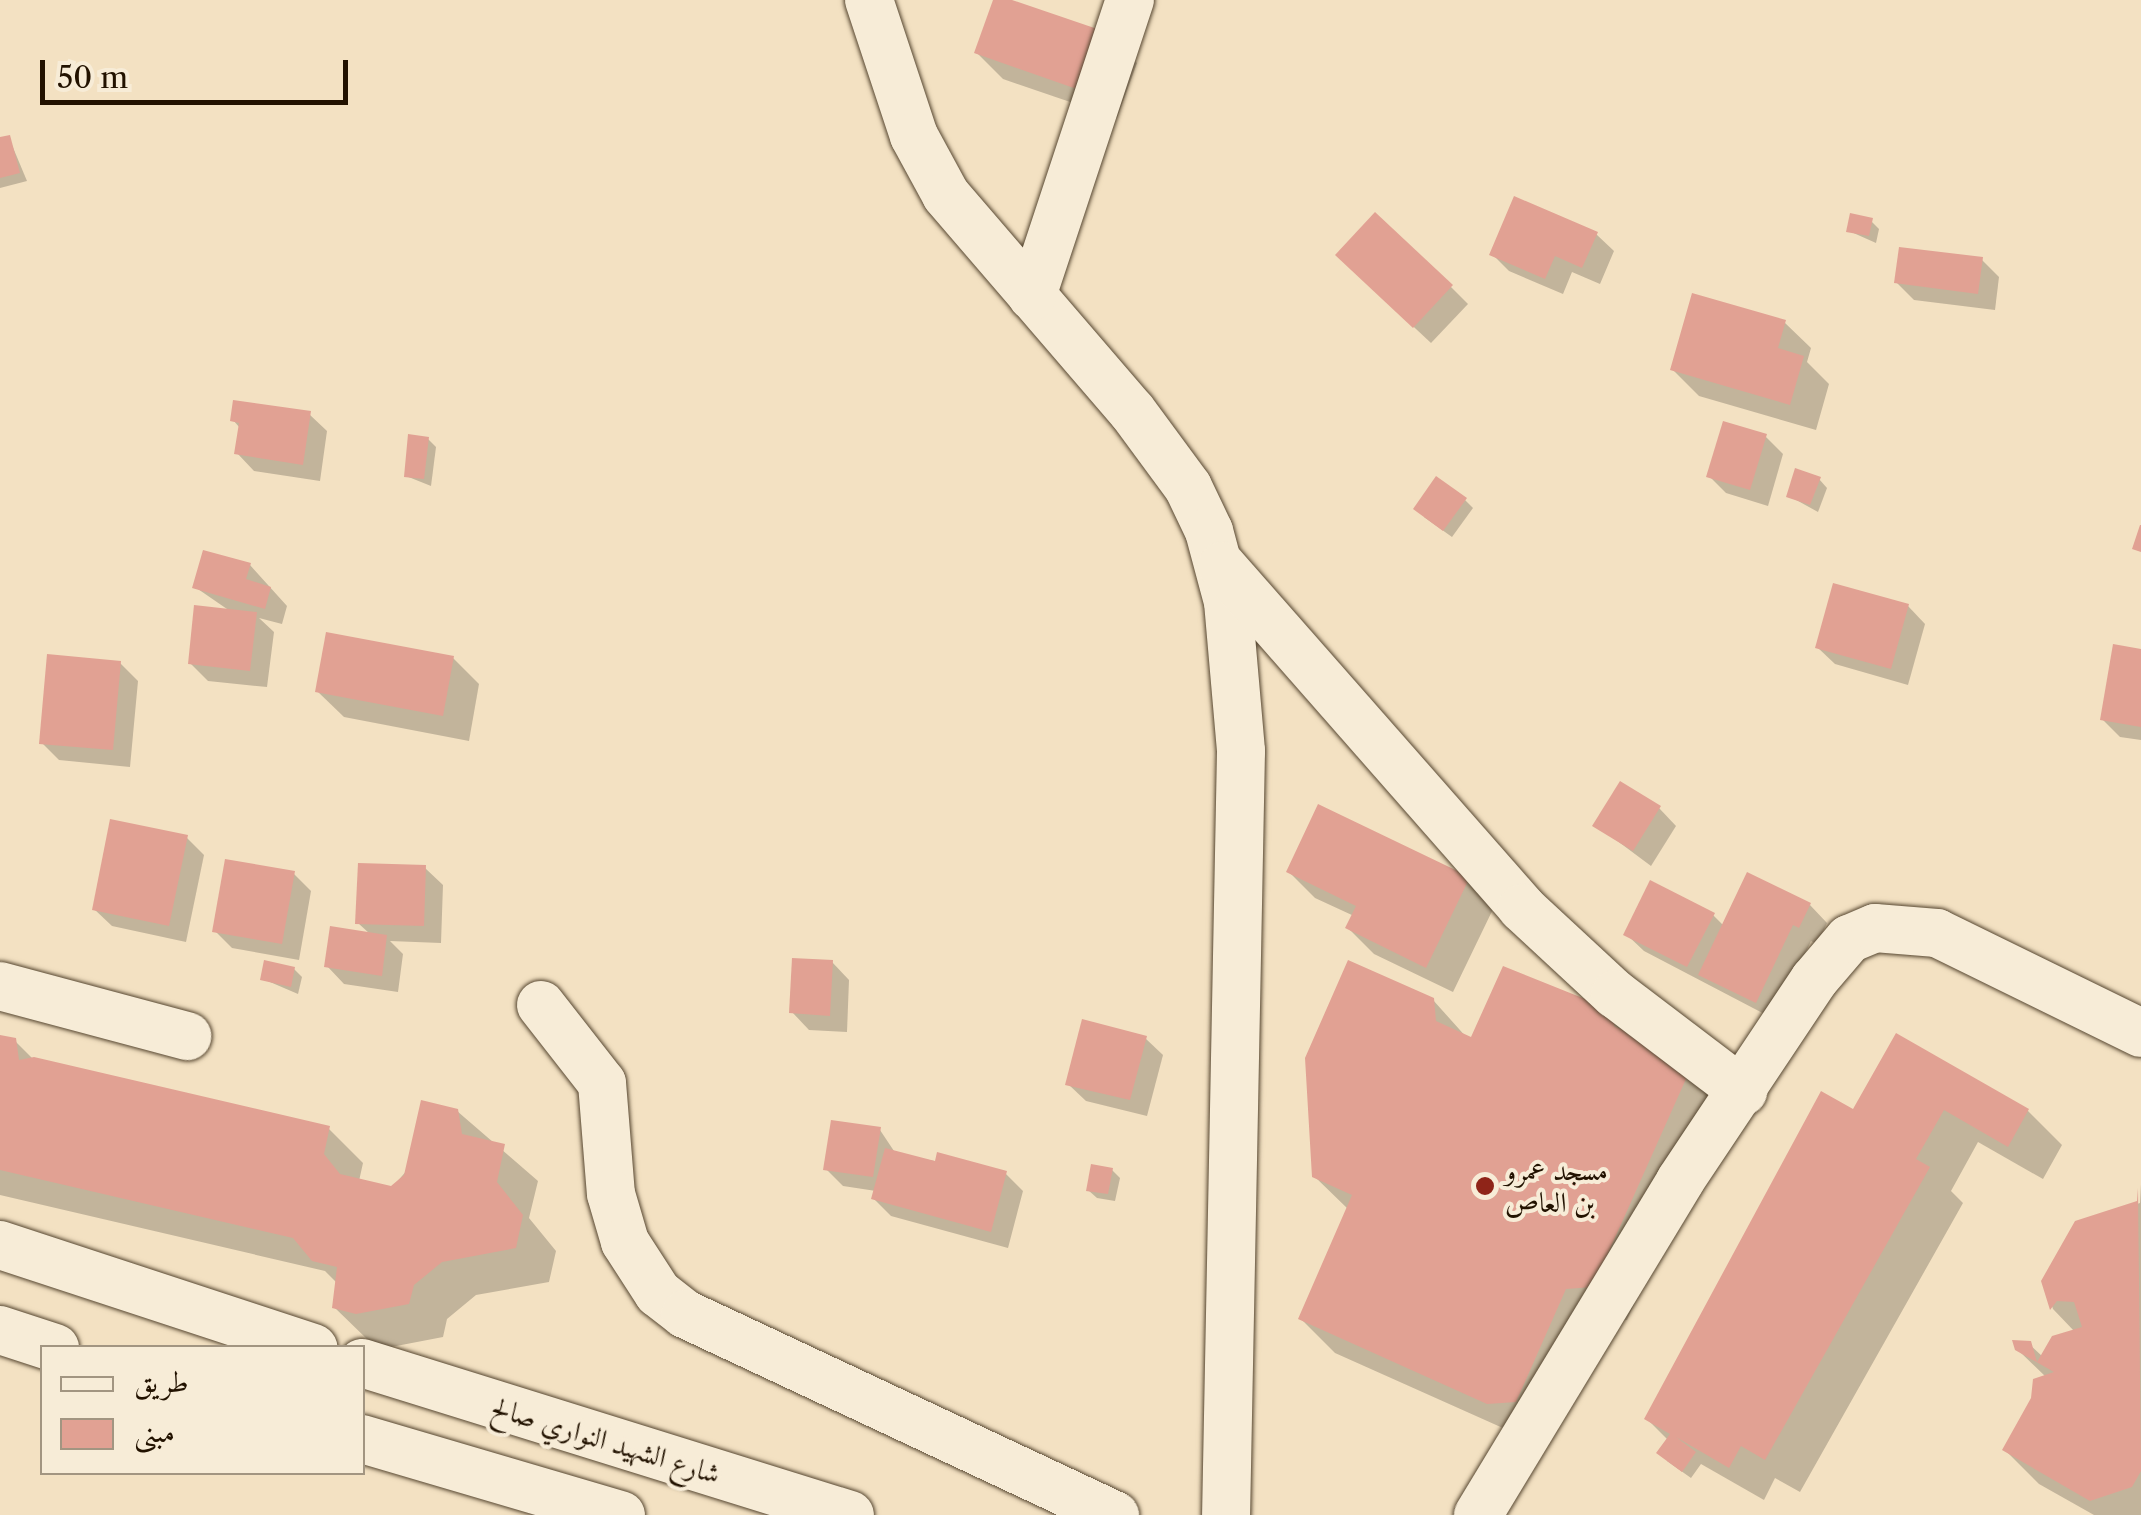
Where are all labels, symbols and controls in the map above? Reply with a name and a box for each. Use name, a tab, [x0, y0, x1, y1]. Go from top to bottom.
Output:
scale bar	[45, 40, 352, 102]
text: 50 m	[57, 59, 128, 96]
place label: مسجد عمرو بن العاص	[1505, 1153, 1608, 1219]
marker: مسجد عمرو بن العاص	[1474, 1175, 1496, 1197]
legend	[40, 1345, 365, 1475]
text: طريق	[134, 1363, 189, 1400]
street label: شارع الشهيد النواري صالح	[488, 1389, 724, 1491]
text: مبنى	[134, 1413, 175, 1450]

